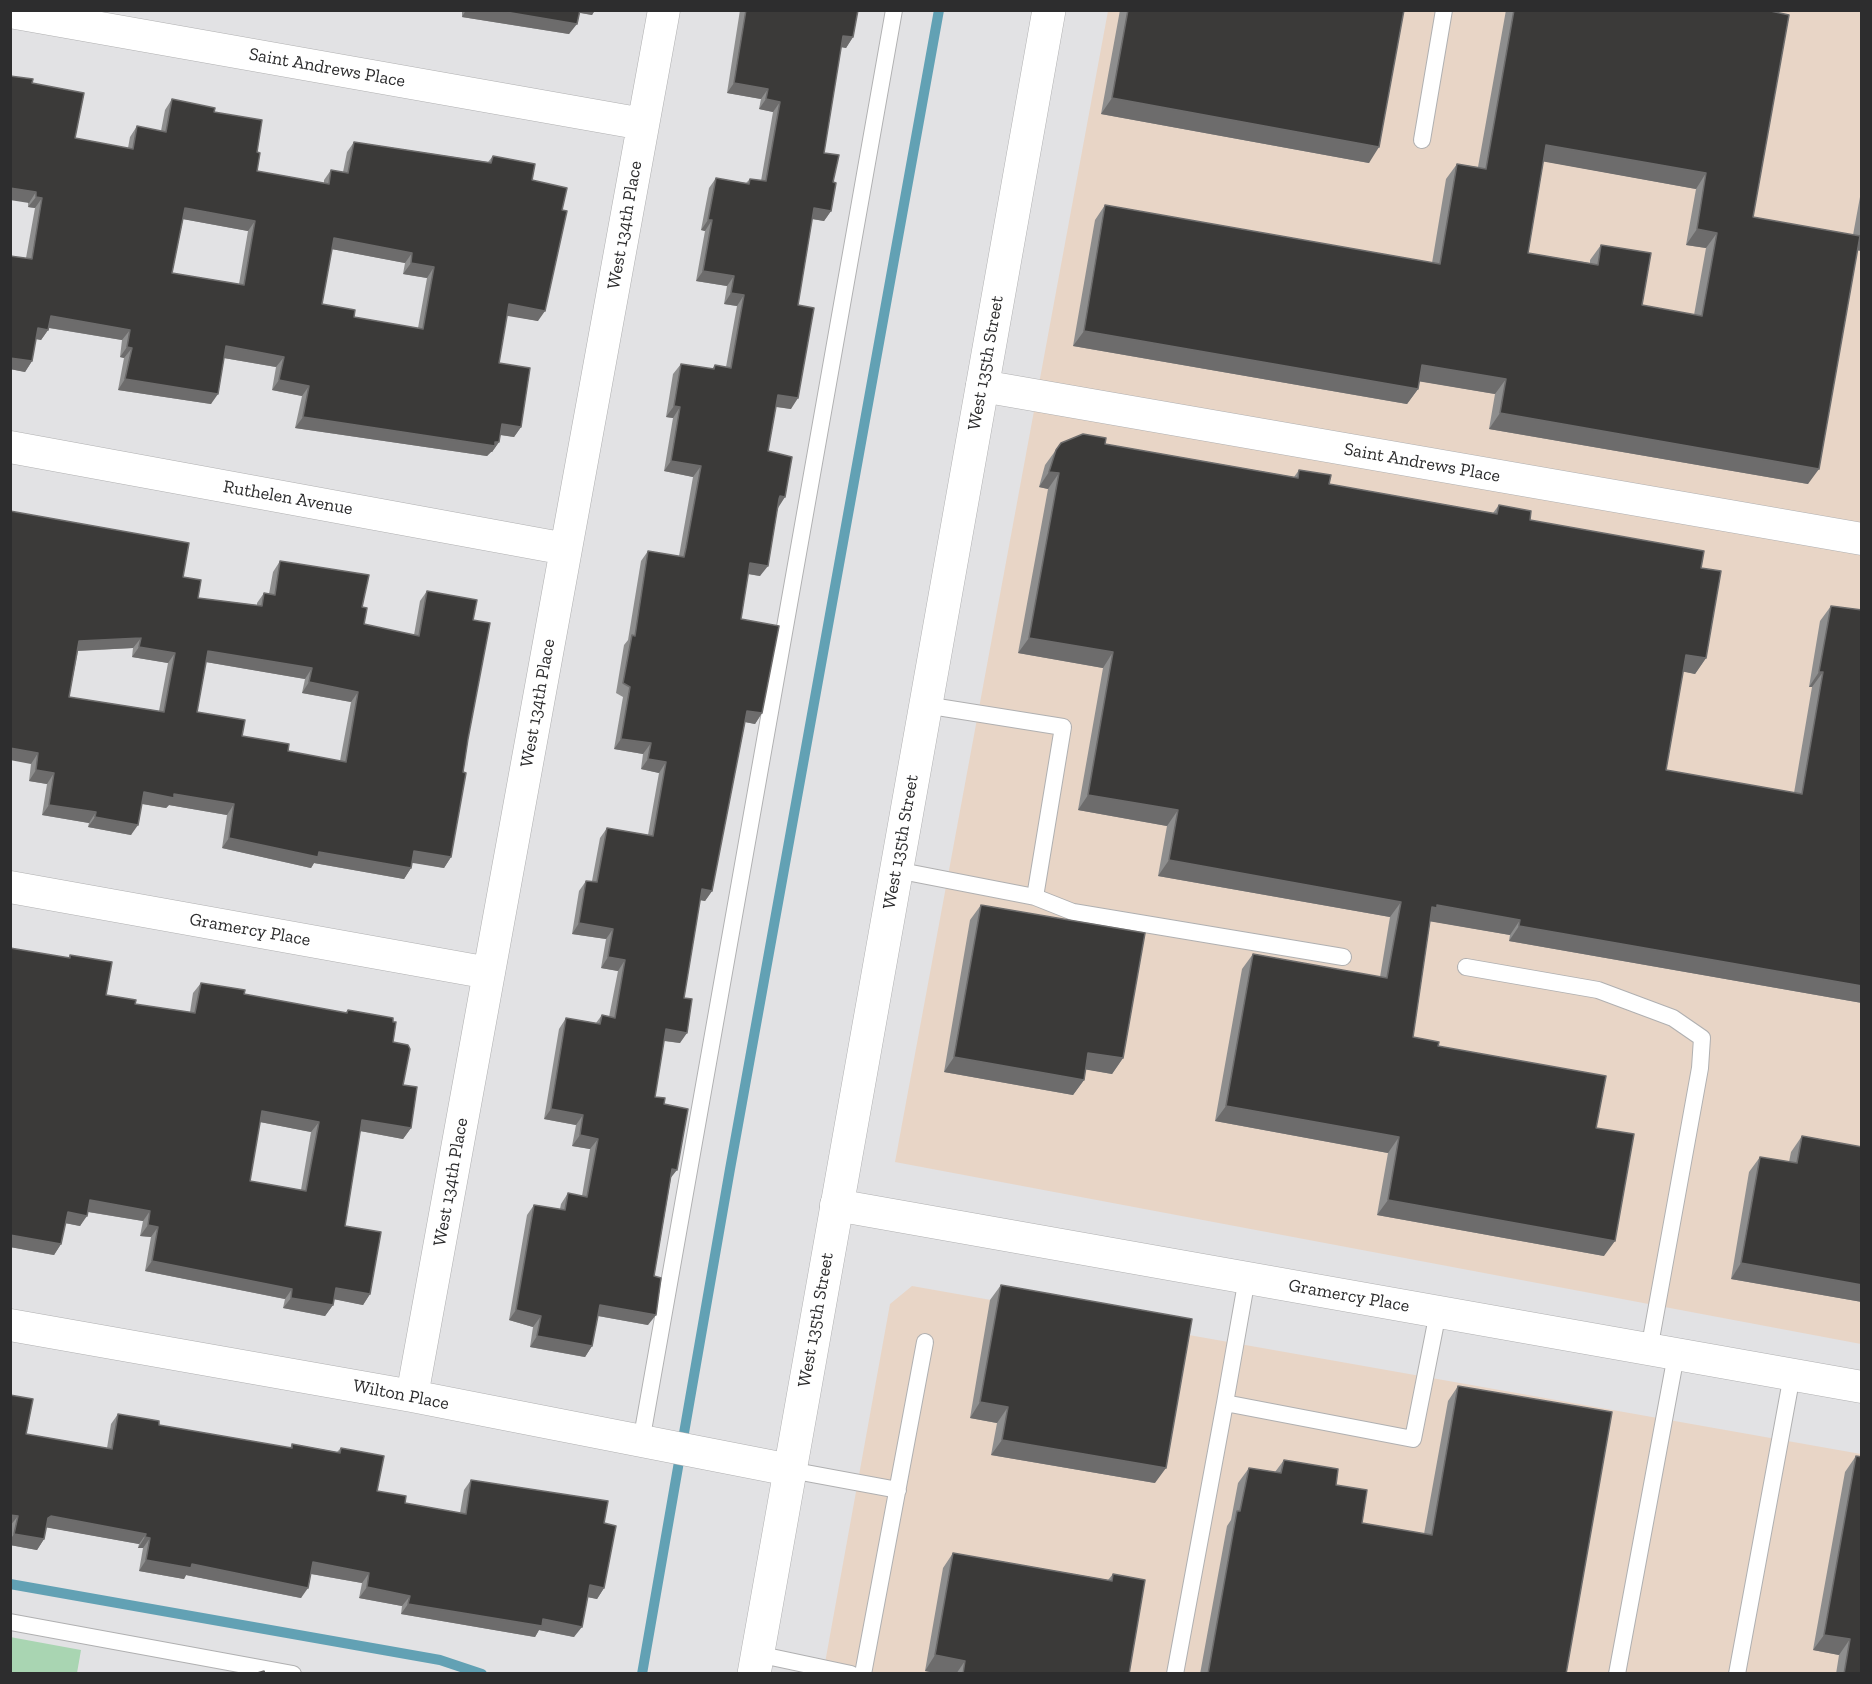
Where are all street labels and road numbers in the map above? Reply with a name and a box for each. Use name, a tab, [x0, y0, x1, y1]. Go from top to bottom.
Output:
street label: Saint Andrews Place	[247, 44, 407, 92]
street label: West 134th Place	[603, 159, 647, 291]
street label: West 135th Street	[964, 294, 1008, 432]
street label: Saint Andrews Place	[1342, 439, 1502, 487]
street label: Ruthelen Avenue	[222, 476, 354, 520]
street label: West 134th Place	[516, 637, 560, 769]
street label: West 135th Street	[879, 773, 923, 911]
street label: Gramercy Place	[188, 909, 312, 951]
street label: West 134th Place	[429, 1116, 473, 1248]
street label: West 135th Street	[794, 1251, 838, 1389]
street label: Gramercy Place	[1287, 1275, 1411, 1317]
street label: Wilton Place	[351, 1375, 451, 1415]

